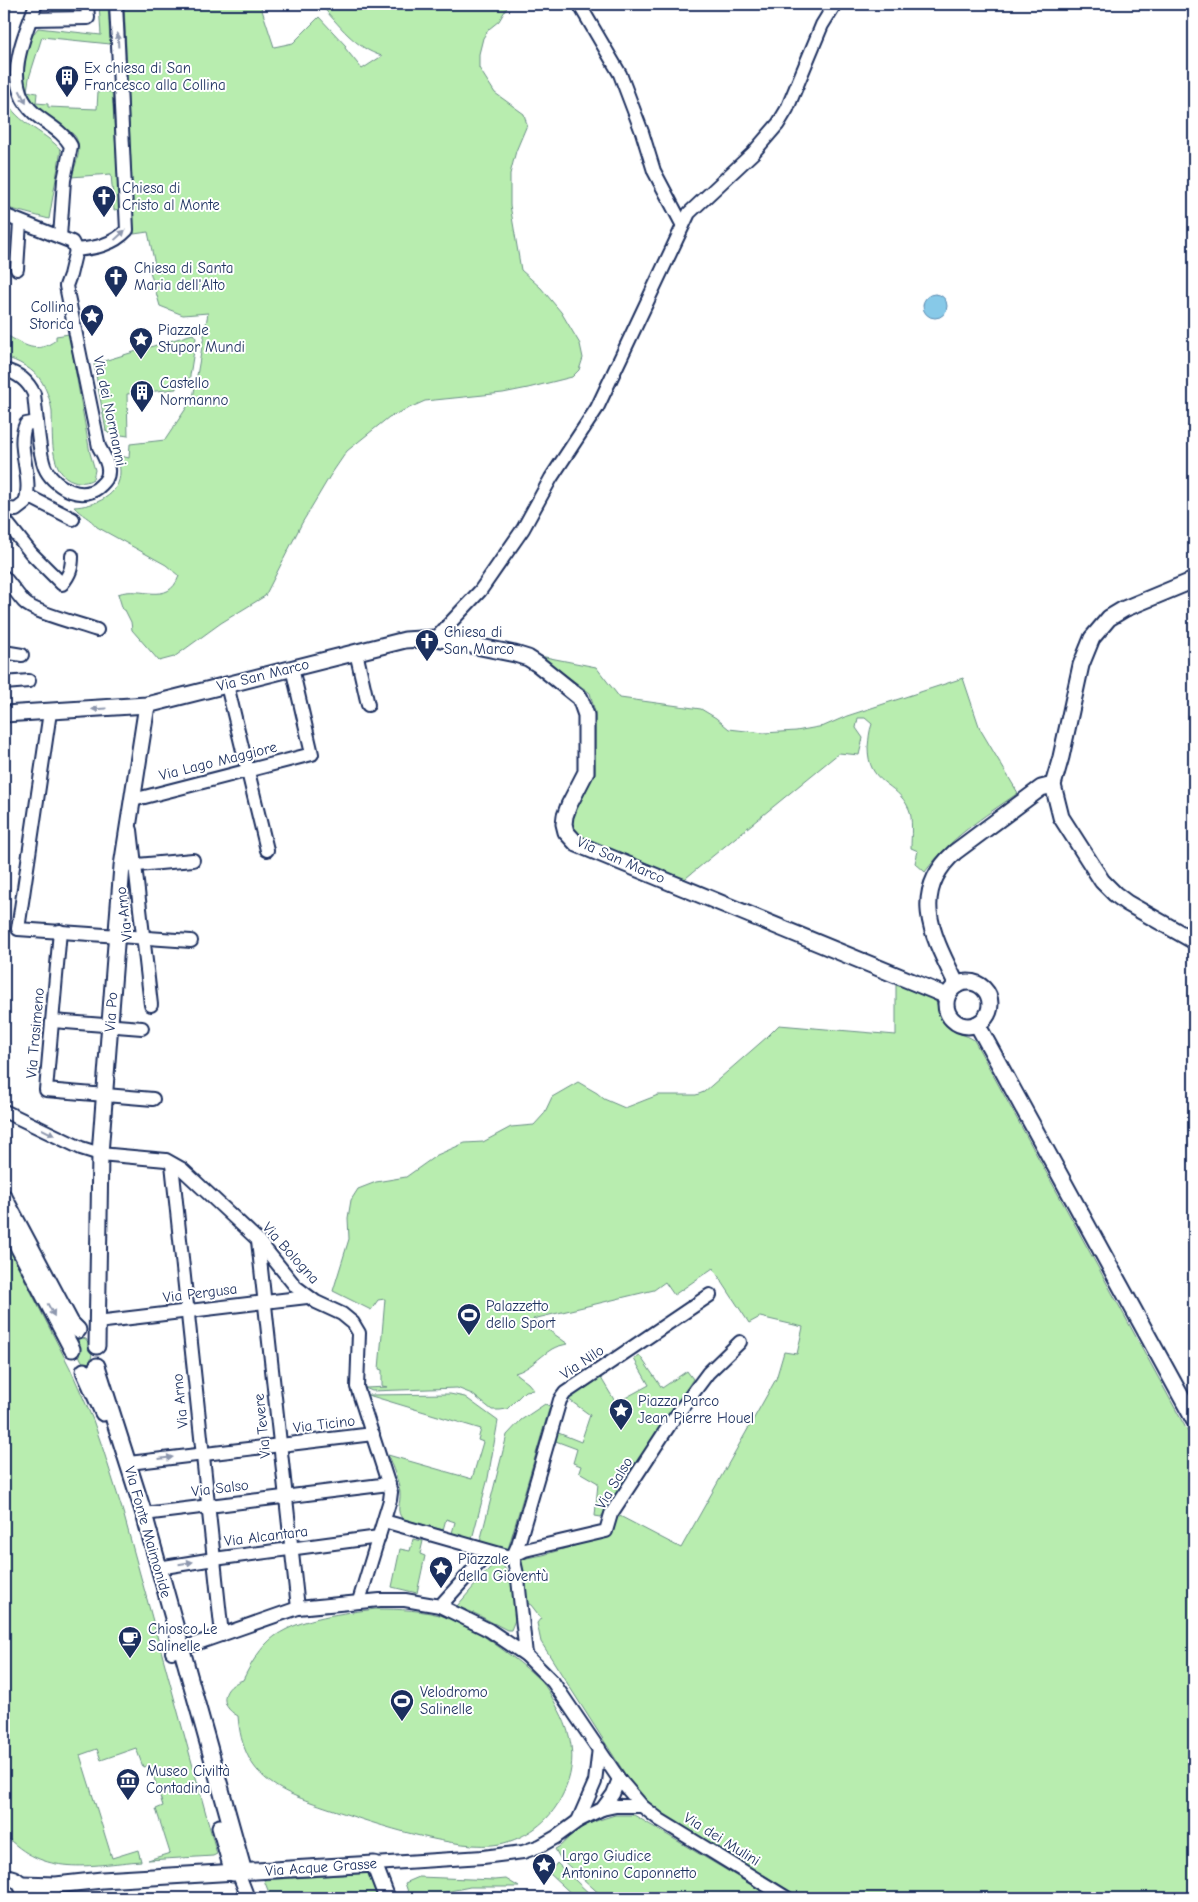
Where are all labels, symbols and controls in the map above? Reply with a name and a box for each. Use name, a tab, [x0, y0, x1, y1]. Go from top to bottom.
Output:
one-way arrow	[113, 32, 121, 48]
place label: Ex chiesa di San Francesco alla Collina	[84, 59, 226, 94]
building icon: Ex chiesa di San Francesco alla Collina	[54, 64, 80, 98]
one-way arrow	[19, 90, 27, 104]
place label: Chiesa di Cristo al Monte	[122, 179, 220, 214]
church icon: Chiesa di Cristo al Monte	[91, 184, 117, 218]
one-way arrow	[114, 229, 126, 241]
place label: Chiesa di Santa Maria dell'Alto	[134, 259, 233, 294]
church icon: Chiesa di Santa Maria dell'Alto	[103, 264, 129, 298]
place label: Collina Storica	[30, 298, 74, 333]
place icon: Collina Storica	[79, 303, 105, 337]
place label: Piazzale Stupor Mundi	[158, 321, 245, 356]
place icon: Piazzale Stupor Mundi	[128, 326, 154, 360]
street label: Via dei Normanni	[90, 354, 130, 468]
place label: Castello Normanno	[160, 374, 228, 409]
building icon: Castello Normanno	[129, 379, 155, 413]
place label: Chiesa di San Marco	[444, 623, 514, 658]
church icon: Chiesa di San Marco	[414, 628, 440, 662]
street label: Via San Marco	[215, 655, 311, 695]
one-way arrow	[90, 705, 106, 713]
street label: Via Lago Maggiore	[157, 738, 279, 784]
street label: Via San Marco	[574, 833, 668, 887]
street label: Via Arno	[112, 886, 136, 942]
street label: Via Trasimeno	[22, 987, 48, 1079]
street label: Via Po	[101, 991, 121, 1033]
one-way arrow	[40, 1128, 55, 1136]
street label: Via Bologna	[259, 1219, 323, 1287]
street label: Via Pergusa	[162, 1280, 238, 1306]
place label: Palazzetto dello Sport	[486, 1297, 556, 1332]
sports icon: Palazzetto dello Sport	[456, 1302, 482, 1336]
one-way arrow	[47, 1303, 55, 1317]
street label: Via Nilo	[557, 1341, 607, 1383]
street label: Via Arno	[168, 1373, 192, 1429]
street label: Via Tevere	[250, 1392, 274, 1459]
place label: Piazza Parco Jean Pierre Houel	[638, 1392, 754, 1427]
place icon: Piazza Parco Jean Pierre Houel	[608, 1397, 634, 1431]
street label: Via Ticino	[292, 1411, 356, 1437]
one-way arrow	[158, 1454, 174, 1462]
street label: Via Salso	[591, 1454, 637, 1512]
street label: Via Fonte Maimonide	[121, 1464, 176, 1600]
street label: Via Salso	[190, 1476, 250, 1500]
street label: Via Alcantara	[223, 1522, 309, 1550]
place label: Piazzale della Gioventù	[458, 1550, 548, 1585]
place icon: Piazzale della Gioventù	[428, 1555, 454, 1589]
one-way arrow	[178, 1559, 194, 1567]
place label: Chiosco Le Salinelle	[148, 1620, 218, 1655]
cafe icon: Chiosco Le Salinelle	[117, 1625, 143, 1659]
place label: Velodromo Salinelle	[420, 1683, 488, 1718]
sports icon: Velodromo Salinelle	[389, 1688, 415, 1722]
place label: Museo Civiltà Contadina	[146, 1762, 230, 1797]
museum icon: Museo Civiltà Contadina	[115, 1767, 141, 1801]
street label: Via dei Mulini	[680, 1808, 764, 1870]
place label: Largo Giudice Antonino Caponnetto	[562, 1847, 697, 1882]
place icon: Largo Giudice Antonino Caponnetto	[531, 1852, 557, 1886]
street label: Via Acque Grasse	[264, 1854, 378, 1880]

